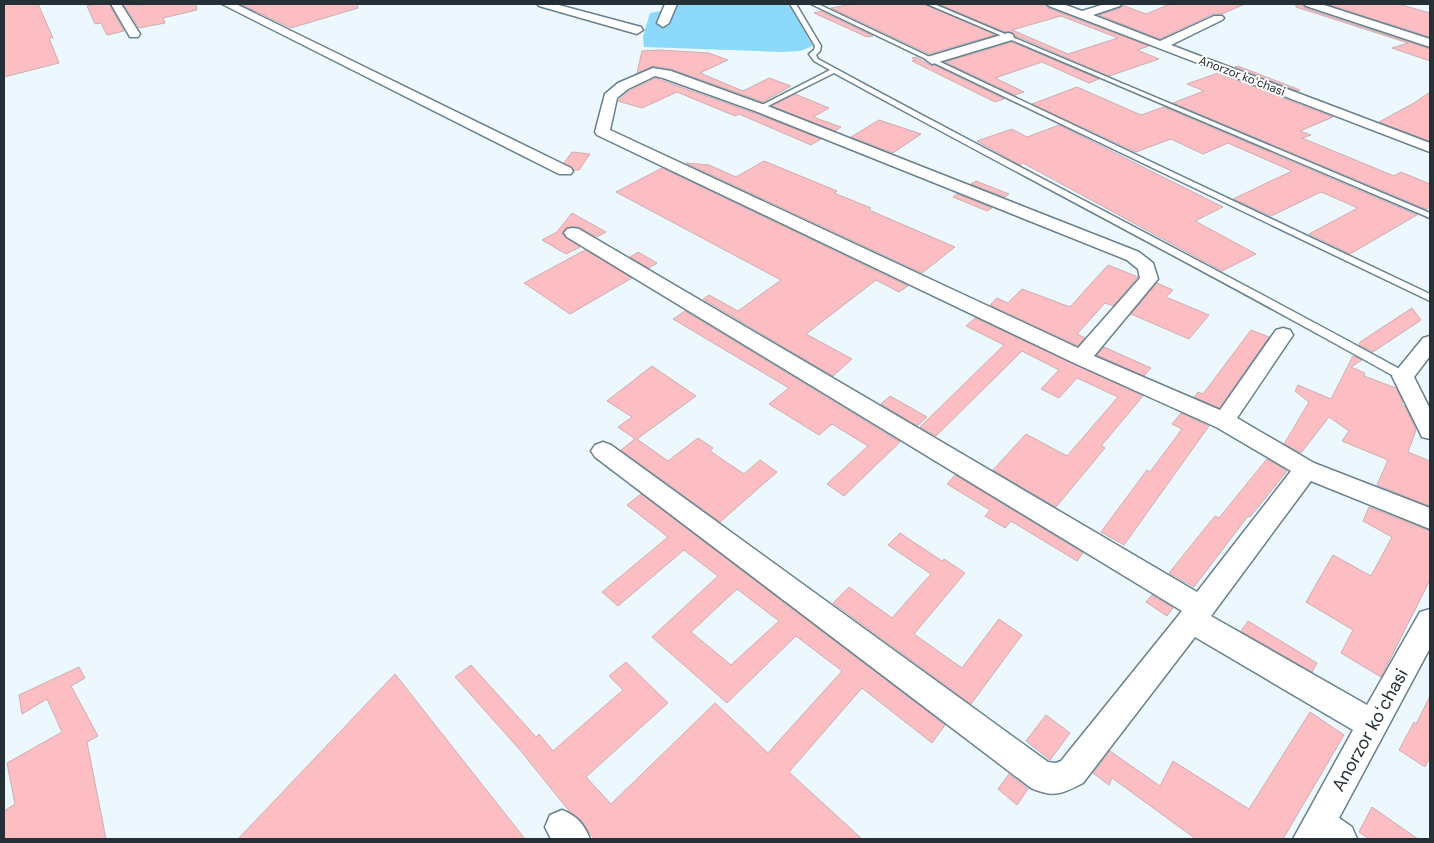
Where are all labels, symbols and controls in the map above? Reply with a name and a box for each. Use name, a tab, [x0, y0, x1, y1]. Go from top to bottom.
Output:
street label: Anorzor koʻchasi	[1197, 52, 1288, 100]
street label: Anorzor koʻchasi	[1326, 664, 1414, 796]

